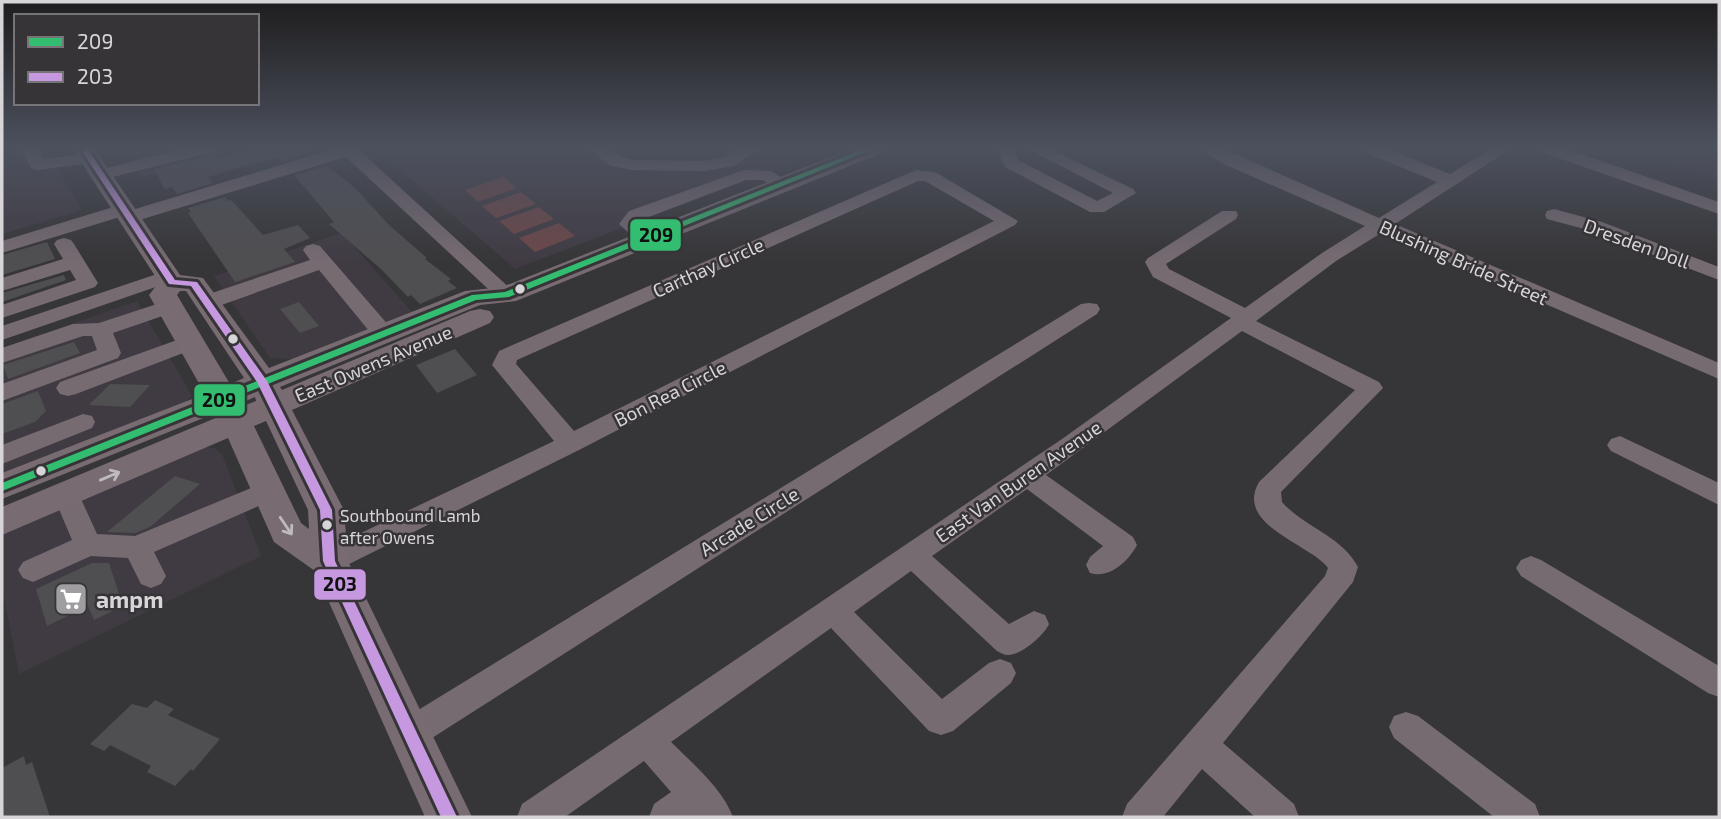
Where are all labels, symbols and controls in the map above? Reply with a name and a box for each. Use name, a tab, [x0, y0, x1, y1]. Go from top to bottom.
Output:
legend	[14, 14, 259, 105]
text: 209	[77, 28, 113, 53]
text: 203	[77, 63, 113, 88]
street label: Dresden Doll	[1581, 213, 1693, 273]
street label: Blushing Bride Street	[1376, 215, 1552, 309]
line badge: 209	[629, 218, 682, 252]
text: 209	[639, 223, 673, 246]
street label: Carthay Circle	[649, 232, 767, 302]
unlabelled marker	[513, 282, 527, 296]
street label: East Owens Avenue	[291, 319, 455, 407]
unlabelled marker	[226, 332, 240, 346]
street label: Bon Rea Circle	[610, 355, 730, 431]
line badge: 209	[193, 383, 246, 417]
text: 209	[202, 388, 236, 411]
street label: East Van Buren Avenue	[931, 415, 1105, 547]
unlabelled marker	[34, 464, 48, 478]
one-way arrow	[98, 469, 120, 482]
street label: Arcade Circle	[695, 481, 803, 561]
place label: Southbound Lamb after Owens	[340, 505, 480, 547]
one-way arrow	[279, 516, 294, 535]
marker: Southbound Lamb after Owens	[320, 518, 334, 532]
line badge: 203	[313, 568, 367, 601]
text: 203	[323, 572, 357, 595]
supermarket icon: ampm	[52, 580, 90, 618]
place label: ampm	[96, 585, 163, 613]

